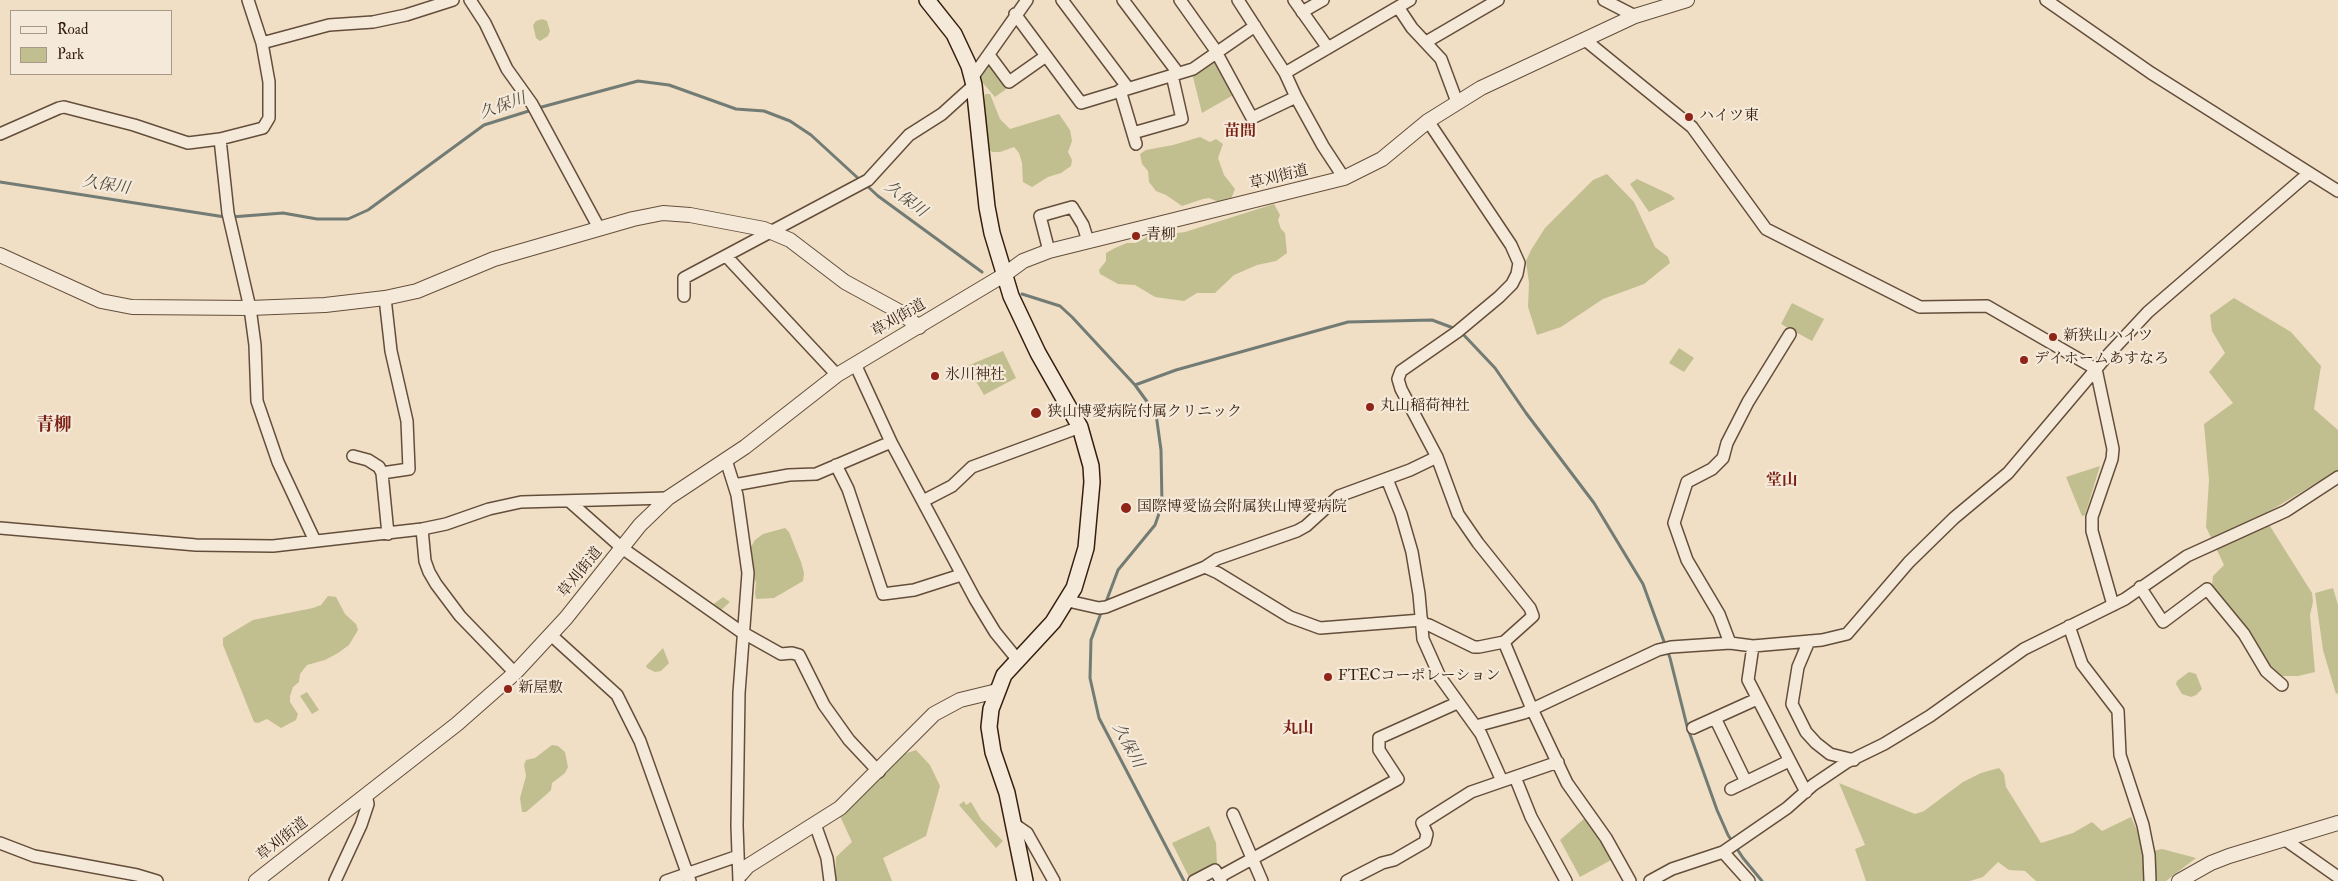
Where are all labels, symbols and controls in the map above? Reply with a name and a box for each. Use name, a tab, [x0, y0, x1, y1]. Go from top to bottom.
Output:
legend	[10, 10, 172, 75]
text: Road	[57, 20, 88, 39]
text: Park	[57, 45, 84, 64]
water label: 久保川	[477, 90, 529, 124]
place label: ハイツ東	[1699, 108, 1759, 126]
marker: ハイツ東	[1683, 111, 1695, 123]
district label: 苗間	[1224, 123, 1256, 143]
street label: 草刈街道	[1248, 162, 1310, 194]
water label: 久保川	[81, 173, 131, 199]
water label: 久保川	[880, 178, 930, 222]
place label: 青柳	[1146, 227, 1176, 245]
marker: 青柳	[1130, 230, 1142, 242]
street label: 草刈街道	[869, 296, 929, 342]
place label: 新狭山ハイツ	[2063, 328, 2153, 346]
marker: 新狭山ハイツ	[2047, 331, 2059, 343]
place label: デイホームあすなろ	[2034, 351, 2169, 369]
marker: デイホームあすなろ	[2018, 354, 2030, 366]
place label: 氷川神社	[945, 367, 1005, 385]
marker: 氷川神社	[929, 370, 941, 382]
place label: 丸山稲荷神社	[1380, 398, 1470, 416]
marker: 丸山稲荷神社	[1364, 401, 1376, 413]
place label: 狭山博愛病院付属クリニック	[1047, 404, 1242, 422]
marker: 狭山博愛病院付属クリニック	[1029, 406, 1043, 420]
district label: 青柳	[36, 415, 72, 437]
district label: 堂山	[1766, 472, 1798, 492]
place label: 国際博愛協会附属狭山博愛病院	[1137, 499, 1347, 517]
marker: 国際博愛協会附属狭山博愛病院	[1119, 501, 1133, 515]
street label: 草刈街道	[555, 544, 607, 602]
place label: FTECコーポレーション	[1338, 668, 1501, 686]
marker: FTECコーポレーション	[1322, 671, 1334, 683]
place label: 新屋敷	[518, 680, 563, 698]
marker: 新屋敷	[502, 683, 514, 695]
water label: 久保川	[1107, 720, 1147, 772]
district label: 丸山	[1282, 720, 1314, 740]
street label: 草刈街道	[254, 814, 312, 866]

